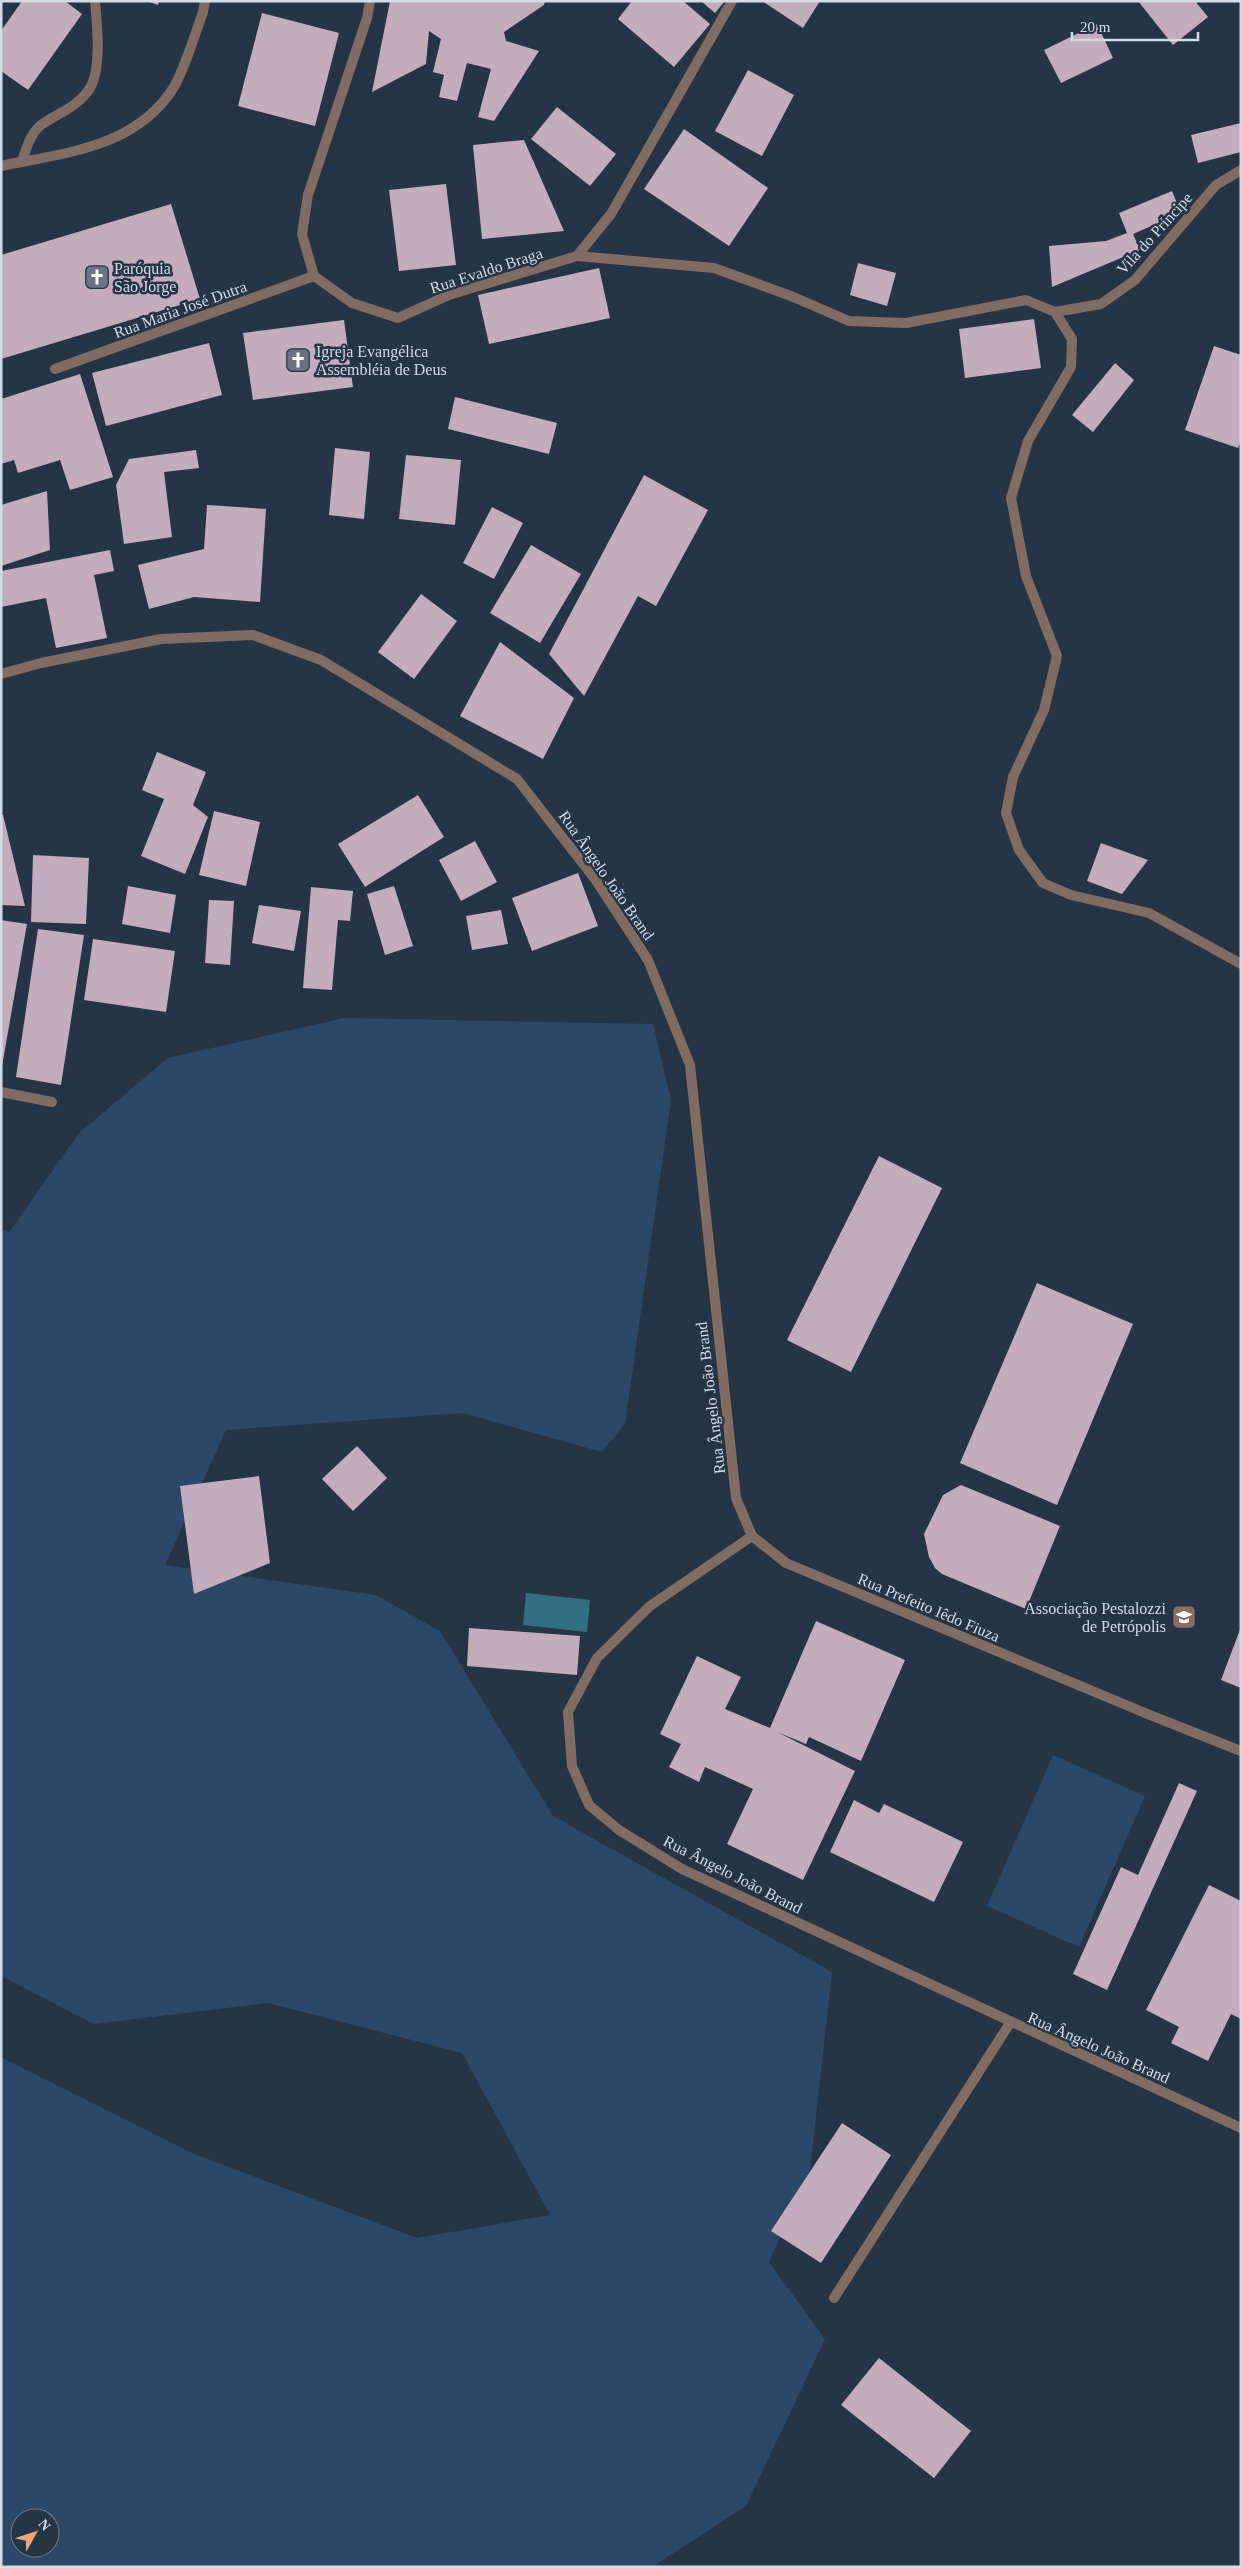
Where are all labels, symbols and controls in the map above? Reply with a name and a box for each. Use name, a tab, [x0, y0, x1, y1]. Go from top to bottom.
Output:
scale bar	[1072, 10, 1198, 42]
text: 20 m	[1080, 19, 1111, 35]
street label: Vila do Príncipe	[1113, 189, 1196, 278]
street label: Rua Evaldo Braga	[428, 244, 545, 298]
place label: Paróquia São Jorge	[114, 260, 176, 296]
church icon: Paróquia São Jorge	[84, 264, 110, 290]
street label: Rua Maria José Dutra	[112, 278, 249, 341]
place label: Igreja Evangélica Assembléia de Deus	[316, 343, 447, 378]
church icon: Igreja Evangélica Assembléia de Deus	[285, 347, 311, 373]
street label: Rua Ângelo João Brand	[555, 807, 658, 944]
street label: Rua Ângelo João Brand	[692, 1321, 729, 1475]
street label: Rua Prefeito Iêdo Fiuza	[855, 1570, 1002, 1645]
place label: Associação Pestalozzi de Petrópolis	[1024, 1600, 1167, 1636]
school or university icon: Associação Pestalozzi de Petrópolis	[1171, 1604, 1197, 1630]
street label: Rua Ângelo João Brand	[660, 1831, 805, 1918]
street label: Rua Ângelo João Brand	[1025, 2008, 1173, 2087]
north arrow	[10, 2508, 60, 2558]
text: N	[36, 2516, 54, 2534]

